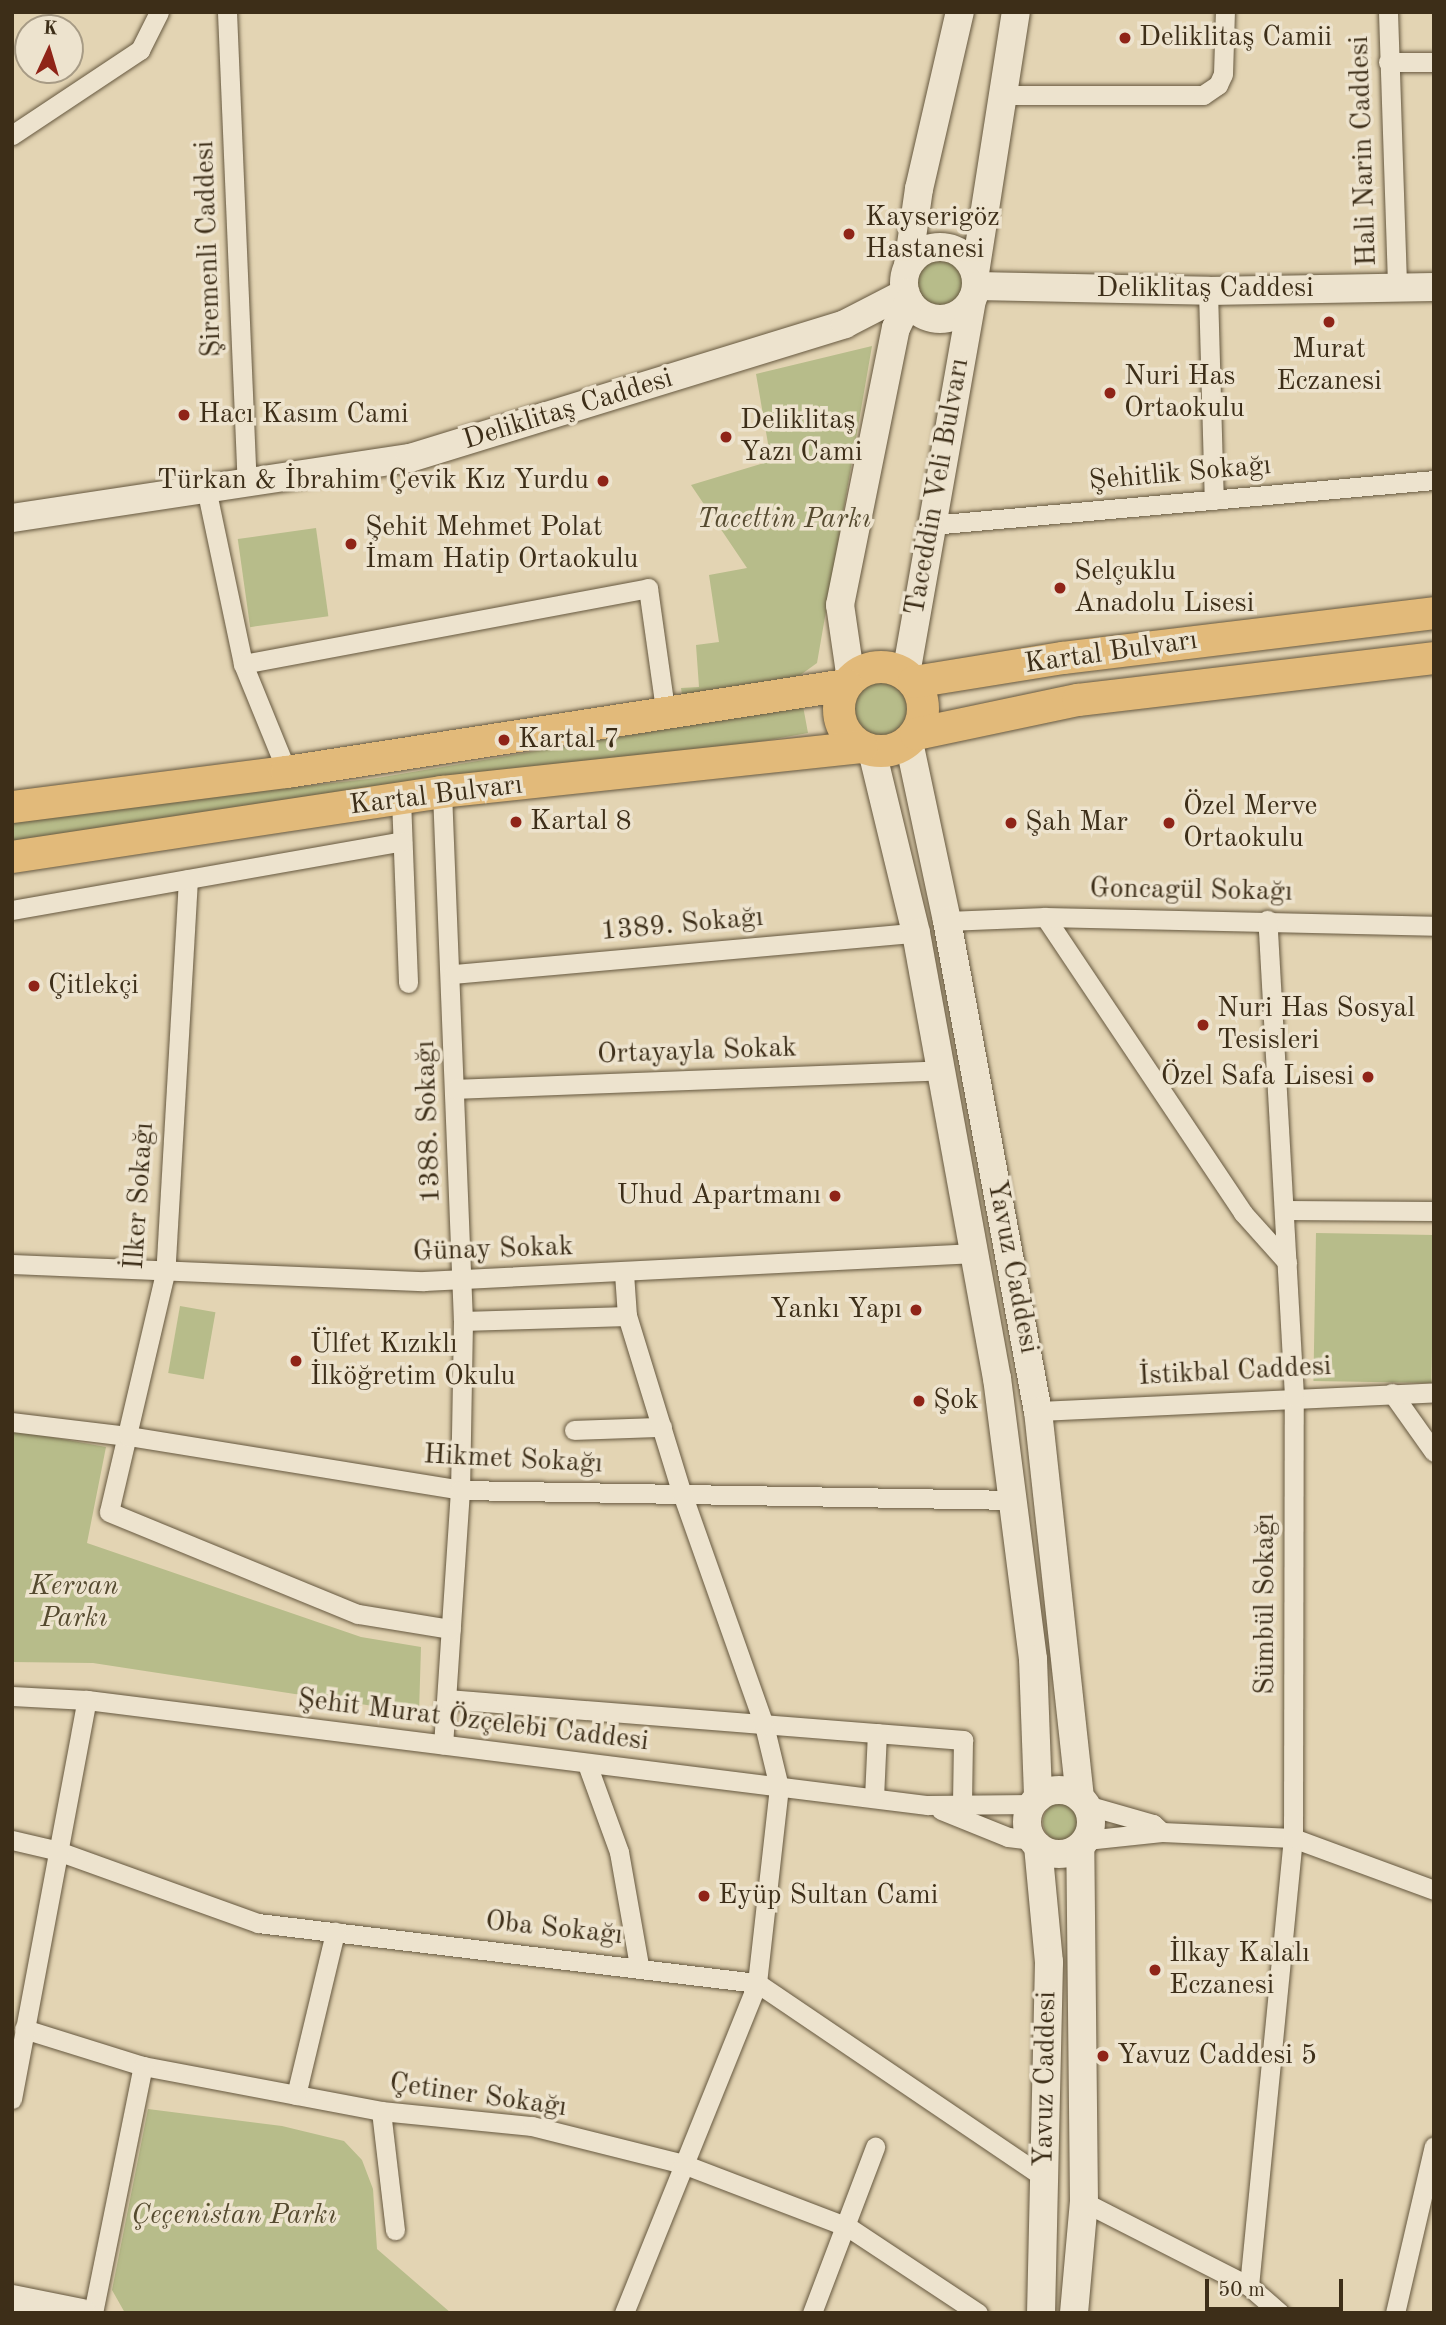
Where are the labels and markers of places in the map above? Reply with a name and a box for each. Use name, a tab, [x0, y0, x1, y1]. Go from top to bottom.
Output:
place label: Deliklitaş Camii	[1139, 21, 1332, 55]
marker: Deliklitaş Camii	[1117, 30, 1133, 46]
place label: Kayserigöz Hastanesi	[865, 201, 1000, 267]
marker: Kayserigöz Hastanesi	[839, 224, 859, 244]
marker: Murat Eczanesi	[1321, 314, 1337, 330]
place label: Murat Eczanesi	[1276, 333, 1382, 399]
place label: Nuri Has Ortaokulu	[1124, 360, 1245, 426]
marker: Nuri Has Ortaokulu	[1102, 385, 1118, 401]
place label: Hacı Kasım Cami	[198, 398, 409, 432]
place label: Deliklitaş Yazı Cami	[740, 404, 863, 470]
marker: Hacı Kasım Cami	[176, 407, 192, 423]
marker: Deliklitaş Yazı Cami	[718, 429, 734, 445]
place label: Türkan & İbrahim Çevik Kız Yurdu	[157, 464, 589, 498]
marker: Türkan & İbrahim Çevik Kız Yurdu	[595, 473, 611, 489]
place label: Şehit Mehmet Polat İmam Hatip Ortaokulu	[365, 511, 638, 577]
marker: Şehit Mehmet Polat İmam Hatip Ortaokulu	[343, 536, 359, 552]
place label: Selçuklu Anadolu Lisesi	[1074, 555, 1254, 621]
marker: Selçuklu Anadolu Lisesi	[1052, 580, 1068, 596]
place label: Kartal 7	[518, 723, 620, 757]
marker: Kartal 7	[496, 732, 512, 748]
place label: Özel Merve Ortaokulu	[1183, 790, 1317, 856]
place label: Kartal 8	[530, 805, 632, 839]
place label: Şah Mar	[1025, 806, 1128, 840]
marker: Kartal 8	[508, 814, 524, 830]
marker: Şah Mar	[1003, 815, 1019, 831]
marker: Özel Merve Ortaokulu	[1161, 815, 1177, 831]
place label: Çitlekçi	[48, 969, 139, 1003]
marker: Çitlekçi	[26, 978, 42, 994]
place label: Nuri Has Sosyal Tesisleri	[1217, 992, 1415, 1058]
marker: Nuri Has Sosyal Tesisleri	[1195, 1017, 1211, 1033]
place label: Özel Safa Lisesi	[1161, 1060, 1354, 1094]
marker: Özel Safa Lisesi	[1360, 1069, 1376, 1085]
place label: Uhud Apartmanı	[617, 1179, 821, 1213]
marker: Uhud Apartmanı	[827, 1188, 843, 1204]
place label: Yankı Yapı	[770, 1293, 902, 1327]
marker: Yankı Yapı	[908, 1302, 924, 1318]
place label: Ülfet Kızıklı İlköğretim Okulu	[310, 1328, 516, 1394]
marker: Ülfet Kızıklı İlköğretim Okulu	[288, 1353, 304, 1369]
place label: Şok	[933, 1384, 979, 1418]
marker: Şok	[911, 1393, 927, 1409]
place label: Eyüp Sultan Cami	[718, 1879, 938, 1913]
marker: Eyüp Sultan Cami	[696, 1888, 712, 1904]
place label: İlkay Kalalı Eczanesi	[1169, 1937, 1310, 2003]
marker: İlkay Kalalı Eczanesi	[1147, 1962, 1163, 1978]
place label: Yavuz Caddesi 5	[1117, 2039, 1317, 2073]
marker: Yavuz Caddesi 5	[1095, 2048, 1111, 2064]

